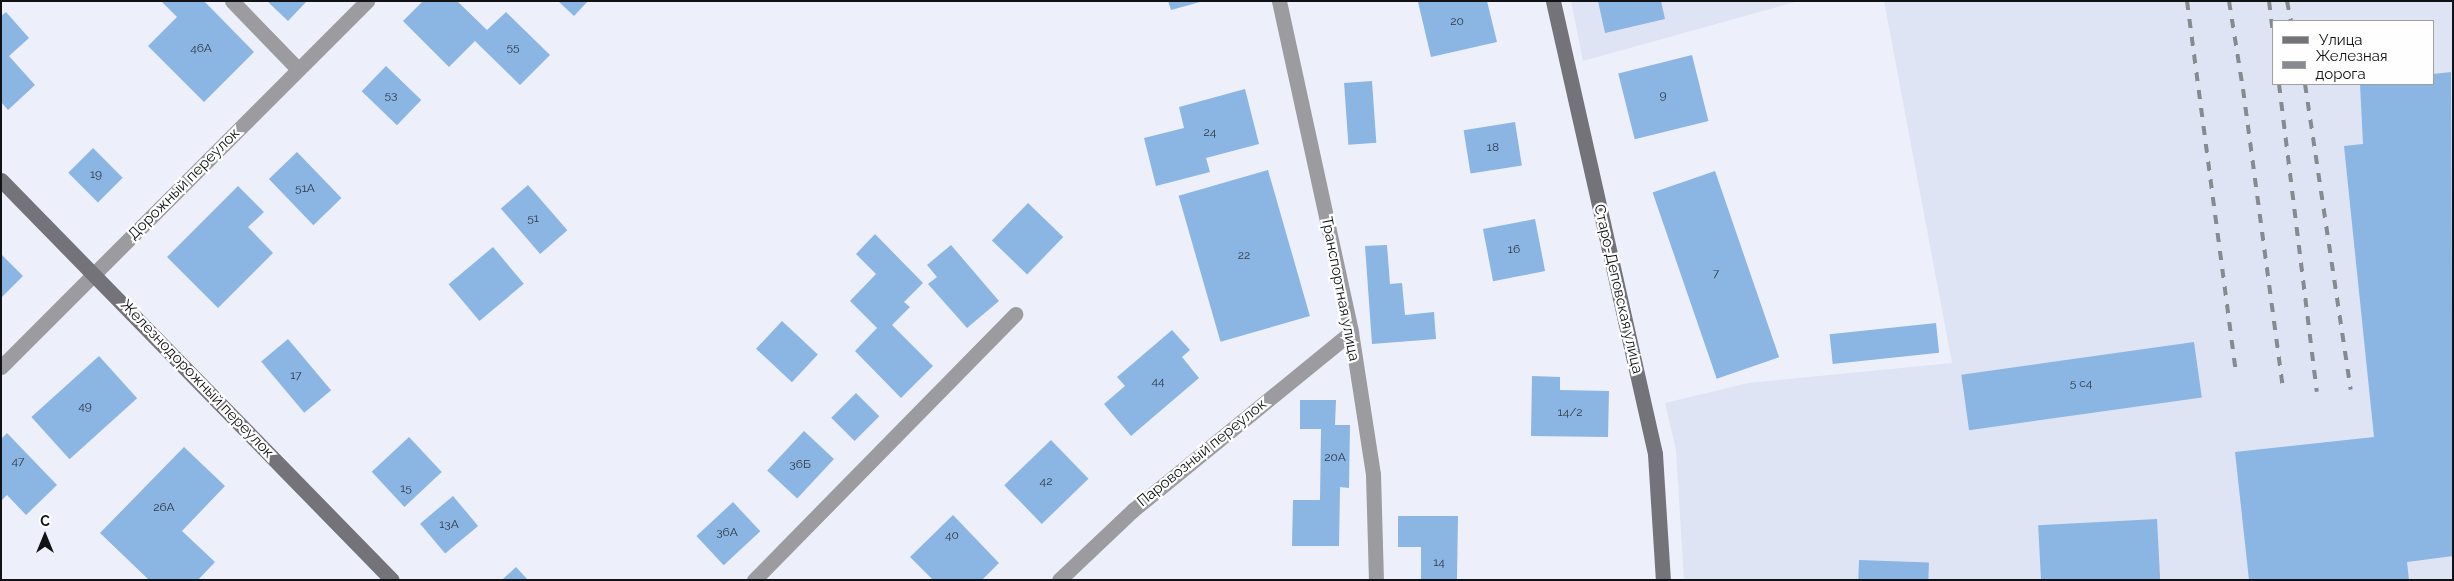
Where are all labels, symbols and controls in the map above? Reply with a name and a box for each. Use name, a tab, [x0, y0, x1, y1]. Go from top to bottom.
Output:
house number: 20	[1450, 15, 1464, 29]
legend	[2272, 20, 2434, 85]
text: Улица	[2319, 31, 2363, 49]
house number: 55	[506, 41, 520, 55]
house number: 46А	[190, 42, 212, 56]
text: Железная дорога	[2316, 47, 2388, 83]
house number: 53	[385, 89, 397, 103]
house number: 9	[1659, 89, 1667, 103]
street label: Дорожный переулок	[124, 124, 244, 244]
house number: 24	[1204, 126, 1216, 140]
house number: 18	[1487, 141, 1499, 155]
house number: 19	[90, 168, 102, 182]
house number: 51А	[295, 182, 315, 196]
street label: Старо-Деповская улица	[1590, 202, 1646, 376]
house number: 51	[527, 212, 539, 226]
street label: Транспортная улица	[1317, 215, 1363, 363]
house number: 16	[1508, 243, 1520, 257]
house number: 22	[1238, 249, 1250, 263]
house number: 7	[1713, 267, 1719, 281]
street label: Железнодорожный переулок	[117, 296, 277, 462]
house number: 17	[290, 369, 302, 383]
house number: 44	[1151, 375, 1165, 389]
house number: 5 с4	[2070, 377, 2092, 391]
street label: Паровозный переулок	[1134, 395, 1270, 511]
house number: 49	[78, 400, 92, 414]
house number: 14/2	[1558, 406, 1582, 420]
house number: 20А	[1324, 451, 1346, 465]
house number: 47	[12, 455, 24, 469]
house number: 36Б	[789, 458, 811, 472]
house number: 42	[1040, 475, 1052, 489]
house number: 15	[400, 482, 412, 496]
house number: 26А	[153, 501, 175, 515]
north arrow	[20, 511, 70, 561]
text: С	[40, 513, 50, 529]
house number: 13А	[439, 518, 459, 532]
house number: 36А	[716, 526, 738, 540]
house number: 40	[945, 529, 959, 543]
house number: 14	[1433, 556, 1445, 570]

